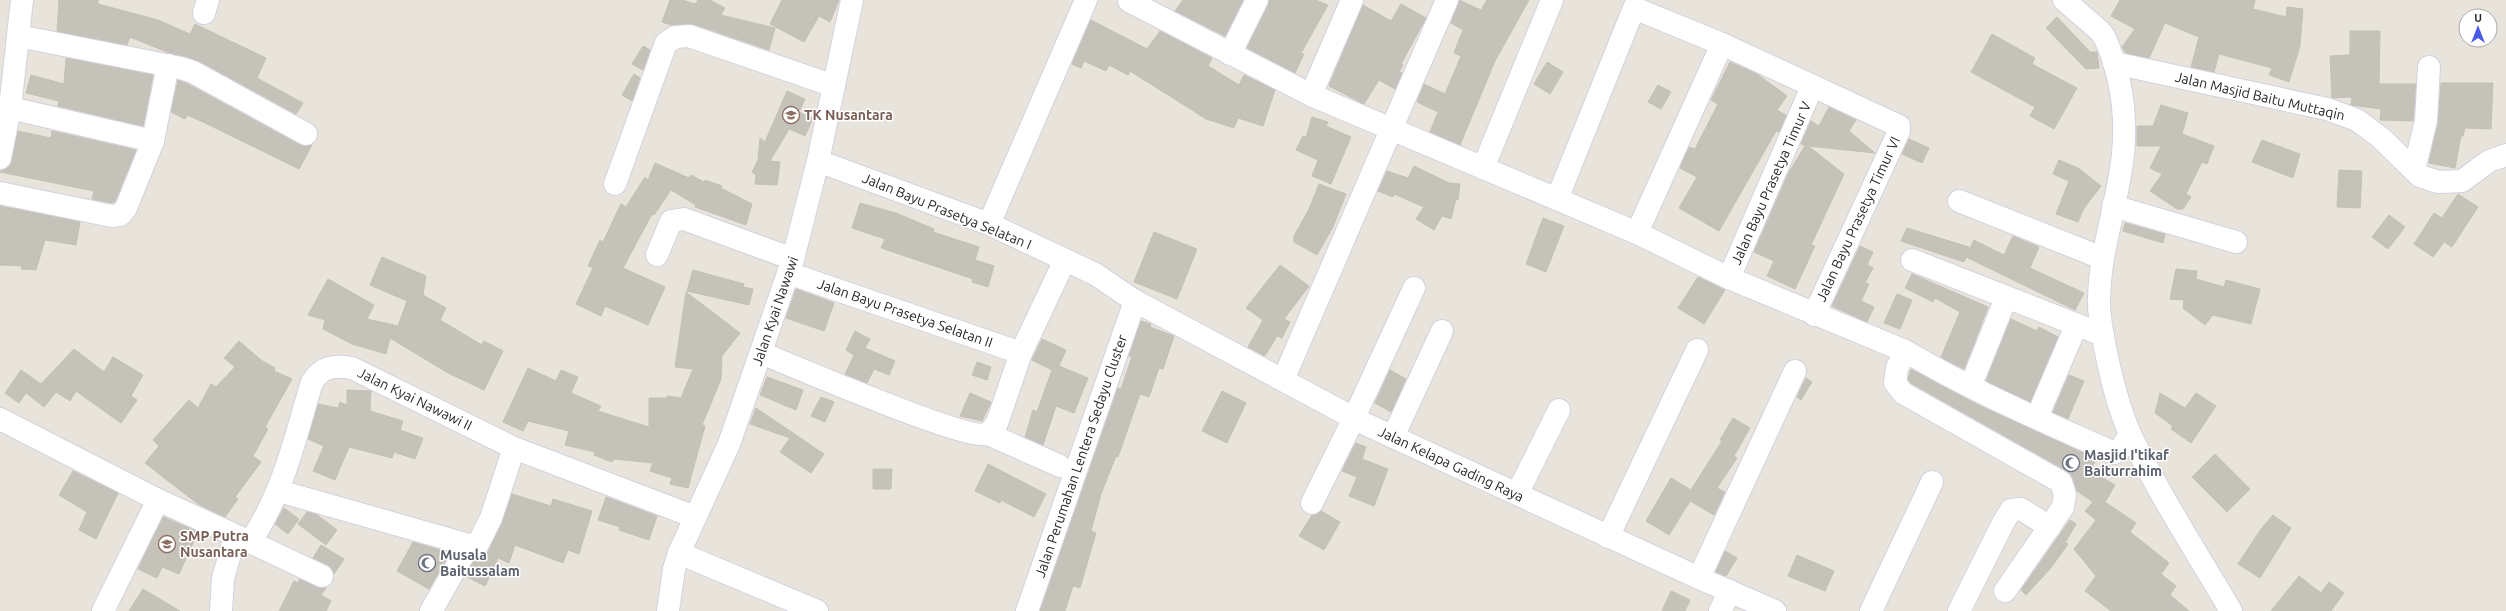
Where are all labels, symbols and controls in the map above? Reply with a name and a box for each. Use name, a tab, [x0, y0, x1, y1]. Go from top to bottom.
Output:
north arrow	[2458, 8, 2498, 48]
text: U	[2474, 12, 2482, 24]
street label: Jalan Masjid Baitu Muttaqin	[2173, 69, 2347, 123]
street label: Jalan Bayu Prasetya Timur V	[1728, 99, 1814, 267]
school or university icon: TK Nusantara	[781, 105, 801, 125]
place label: TK Nusantara	[804, 107, 893, 123]
street label: Jalan Bayu Prasetya Timur VI	[1813, 134, 1903, 304]
street label: Jalan Bayu Prasetya Selatan I	[860, 170, 1034, 252]
street label: Jalan Kyai Nawawi	[749, 254, 801, 368]
street label: Jalan Bayu Prasetya Selatan II	[815, 275, 995, 351]
street label: Jalan Perumahan Lentera Sedayu Cluster	[1032, 332, 1130, 580]
street label: Jalan Kyai Nawawi II	[355, 364, 475, 434]
street label: Jalan Kelapa Gading Raya	[1376, 423, 1526, 505]
place label: Masjid I'tikaf Baiturrahim	[2084, 447, 2169, 479]
mosque icon: Masjid I'tikaf Baiturrahim	[2061, 453, 2081, 473]
place label: SMP Putra Nusantara	[180, 528, 249, 560]
school or university icon: SMP Putra Nusantara	[157, 534, 177, 554]
place label: Musala Baitussalam	[440, 547, 520, 579]
mosque icon: Musala Baitussalam	[417, 553, 437, 573]

